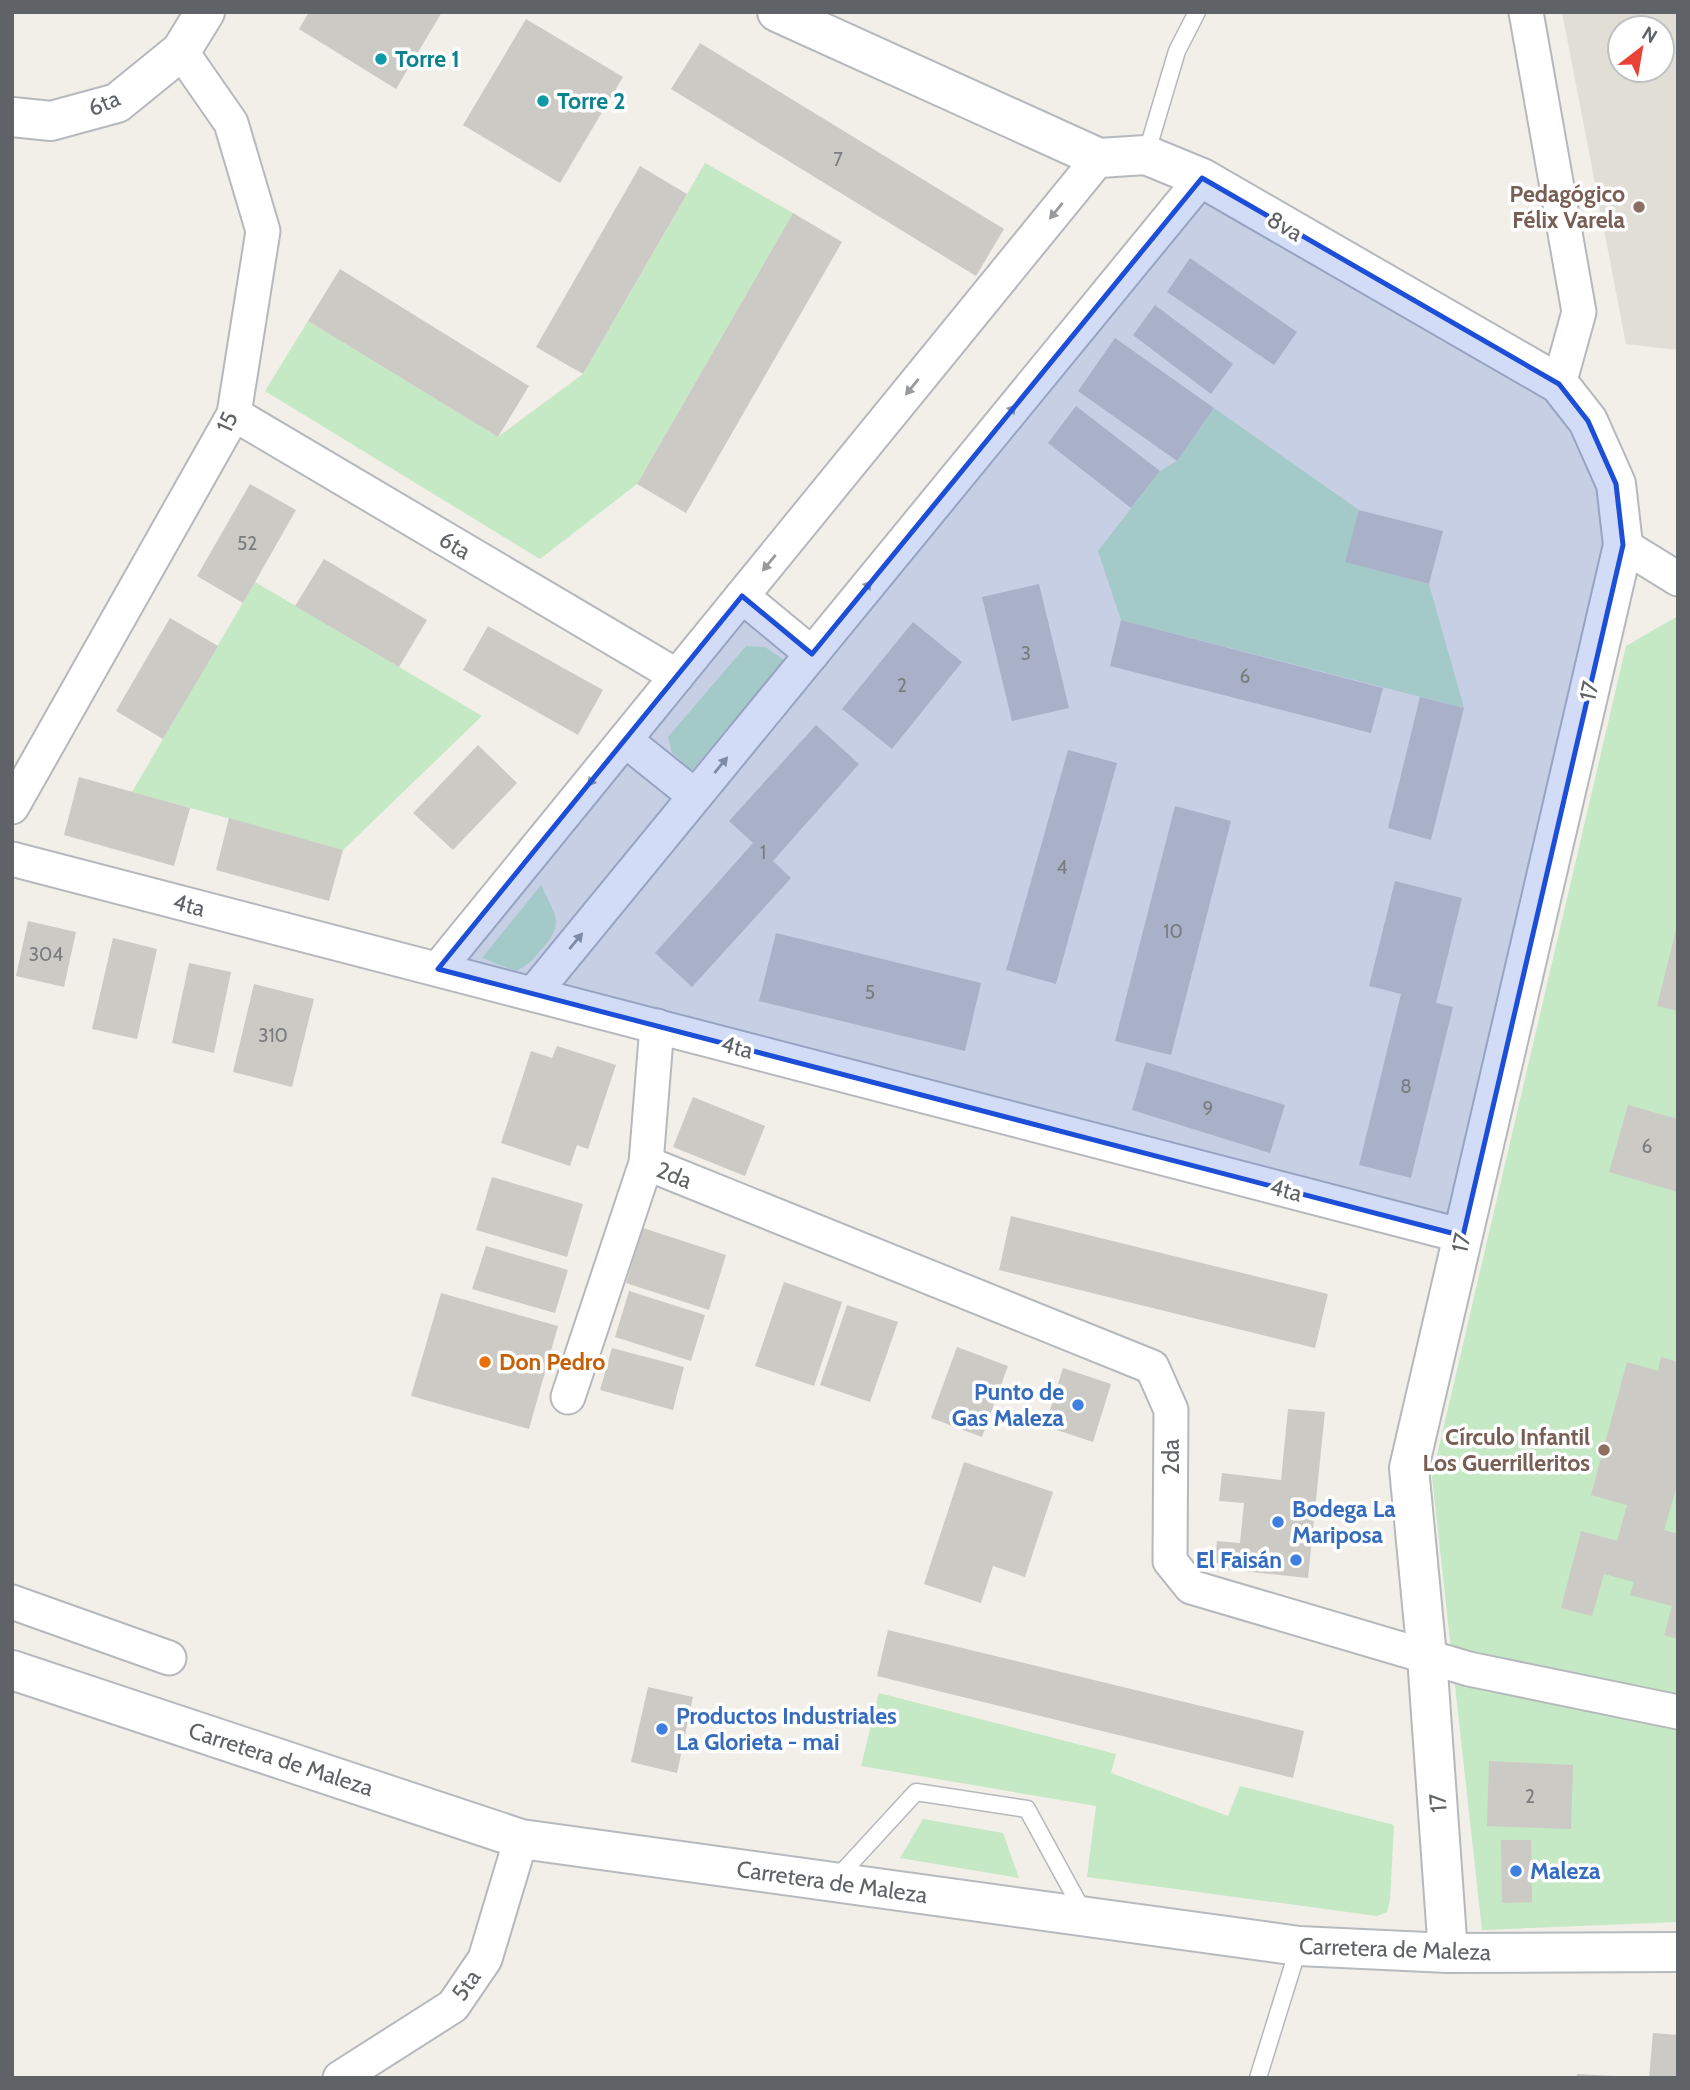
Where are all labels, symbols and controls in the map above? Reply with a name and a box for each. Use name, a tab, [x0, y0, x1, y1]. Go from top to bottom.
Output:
north arrow	[1606, 14, 1676, 84]
text: N	[1638, 22, 1661, 48]
place label: Torre 1	[395, 45, 460, 73]
marker: Torre 1	[373, 51, 389, 67]
street label: 6ta	[84, 84, 124, 122]
place label: Torre 2	[557, 87, 625, 115]
marker: Torre 2	[535, 93, 551, 109]
house number: 7	[833, 148, 843, 171]
place label: Pedagógico Félix Varela	[1510, 180, 1626, 234]
marker: Pedagógico Félix Varela	[1631, 199, 1647, 215]
one-way arrow	[1049, 202, 1064, 219]
street label: 8va	[1262, 205, 1308, 247]
one-way arrow	[905, 377, 920, 395]
one-way arrow	[1001, 405, 1016, 422]
street label: 15	[210, 407, 244, 437]
street label: 6ta	[434, 525, 476, 565]
house number: 52	[237, 532, 257, 555]
one-way arrow	[761, 554, 776, 572]
one-way arrow	[857, 581, 872, 598]
house number: 3	[1021, 642, 1031, 665]
house number: 6	[1240, 665, 1250, 688]
house number: 2	[897, 674, 907, 697]
street label: 17	[1573, 678, 1605, 703]
one-way arrow	[713, 757, 728, 775]
one-way arrow	[587, 769, 602, 786]
house number: 1	[760, 841, 766, 864]
house number: 4	[1057, 856, 1068, 879]
street label: 4ta	[170, 887, 208, 923]
house number: 10	[1163, 920, 1183, 943]
one-way arrow	[569, 932, 584, 950]
house number: 304	[29, 943, 63, 966]
house number: 5	[865, 981, 875, 1004]
house number: 310	[258, 1024, 288, 1047]
street label: 4ta	[718, 1029, 756, 1065]
house number: 8	[1400, 1075, 1412, 1098]
house number: 9	[1203, 1097, 1213, 1120]
house number: 6	[1642, 1135, 1652, 1158]
street label: 2da	[652, 1155, 696, 1195]
street label: 4ta	[1267, 1172, 1305, 1208]
street label: 17	[1445, 1230, 1477, 1255]
place label: Don Pedro	[499, 1348, 605, 1376]
marker: Don Pedro	[477, 1354, 493, 1370]
place label: Punto de Gas Maleza	[952, 1378, 1065, 1432]
marker: Punto de Gas Maleza	[1070, 1397, 1086, 1413]
place label: Círculo Infantil Los Guerrilleritos	[1423, 1423, 1590, 1477]
street label: 2da	[1157, 1439, 1185, 1475]
marker: Círculo Infantil Los Guerrilleritos	[1596, 1442, 1612, 1458]
place label: Bodega La Mariposa	[1292, 1495, 1396, 1549]
marker: Bodega La Mariposa	[1270, 1514, 1286, 1530]
place label: El Faisán	[1196, 1546, 1282, 1574]
marker: El Faisán	[1288, 1552, 1304, 1568]
place label: Productos Industriales La Glorieta - mai	[676, 1702, 897, 1756]
street label: Carretera de Maleza	[185, 1716, 377, 1802]
marker: Productos Industriales La Glorieta - mai	[654, 1721, 670, 1737]
house number: 2	[1525, 1785, 1535, 1808]
street label: 17	[1423, 1792, 1453, 1813]
street label: Carretera de Maleza	[735, 1855, 929, 1909]
place label: Maleza	[1530, 1857, 1601, 1885]
marker: Maleza	[1508, 1863, 1524, 1879]
street label: Carretera de Maleza	[1298, 1932, 1492, 1966]
street label: 5ta	[446, 1964, 486, 2006]

